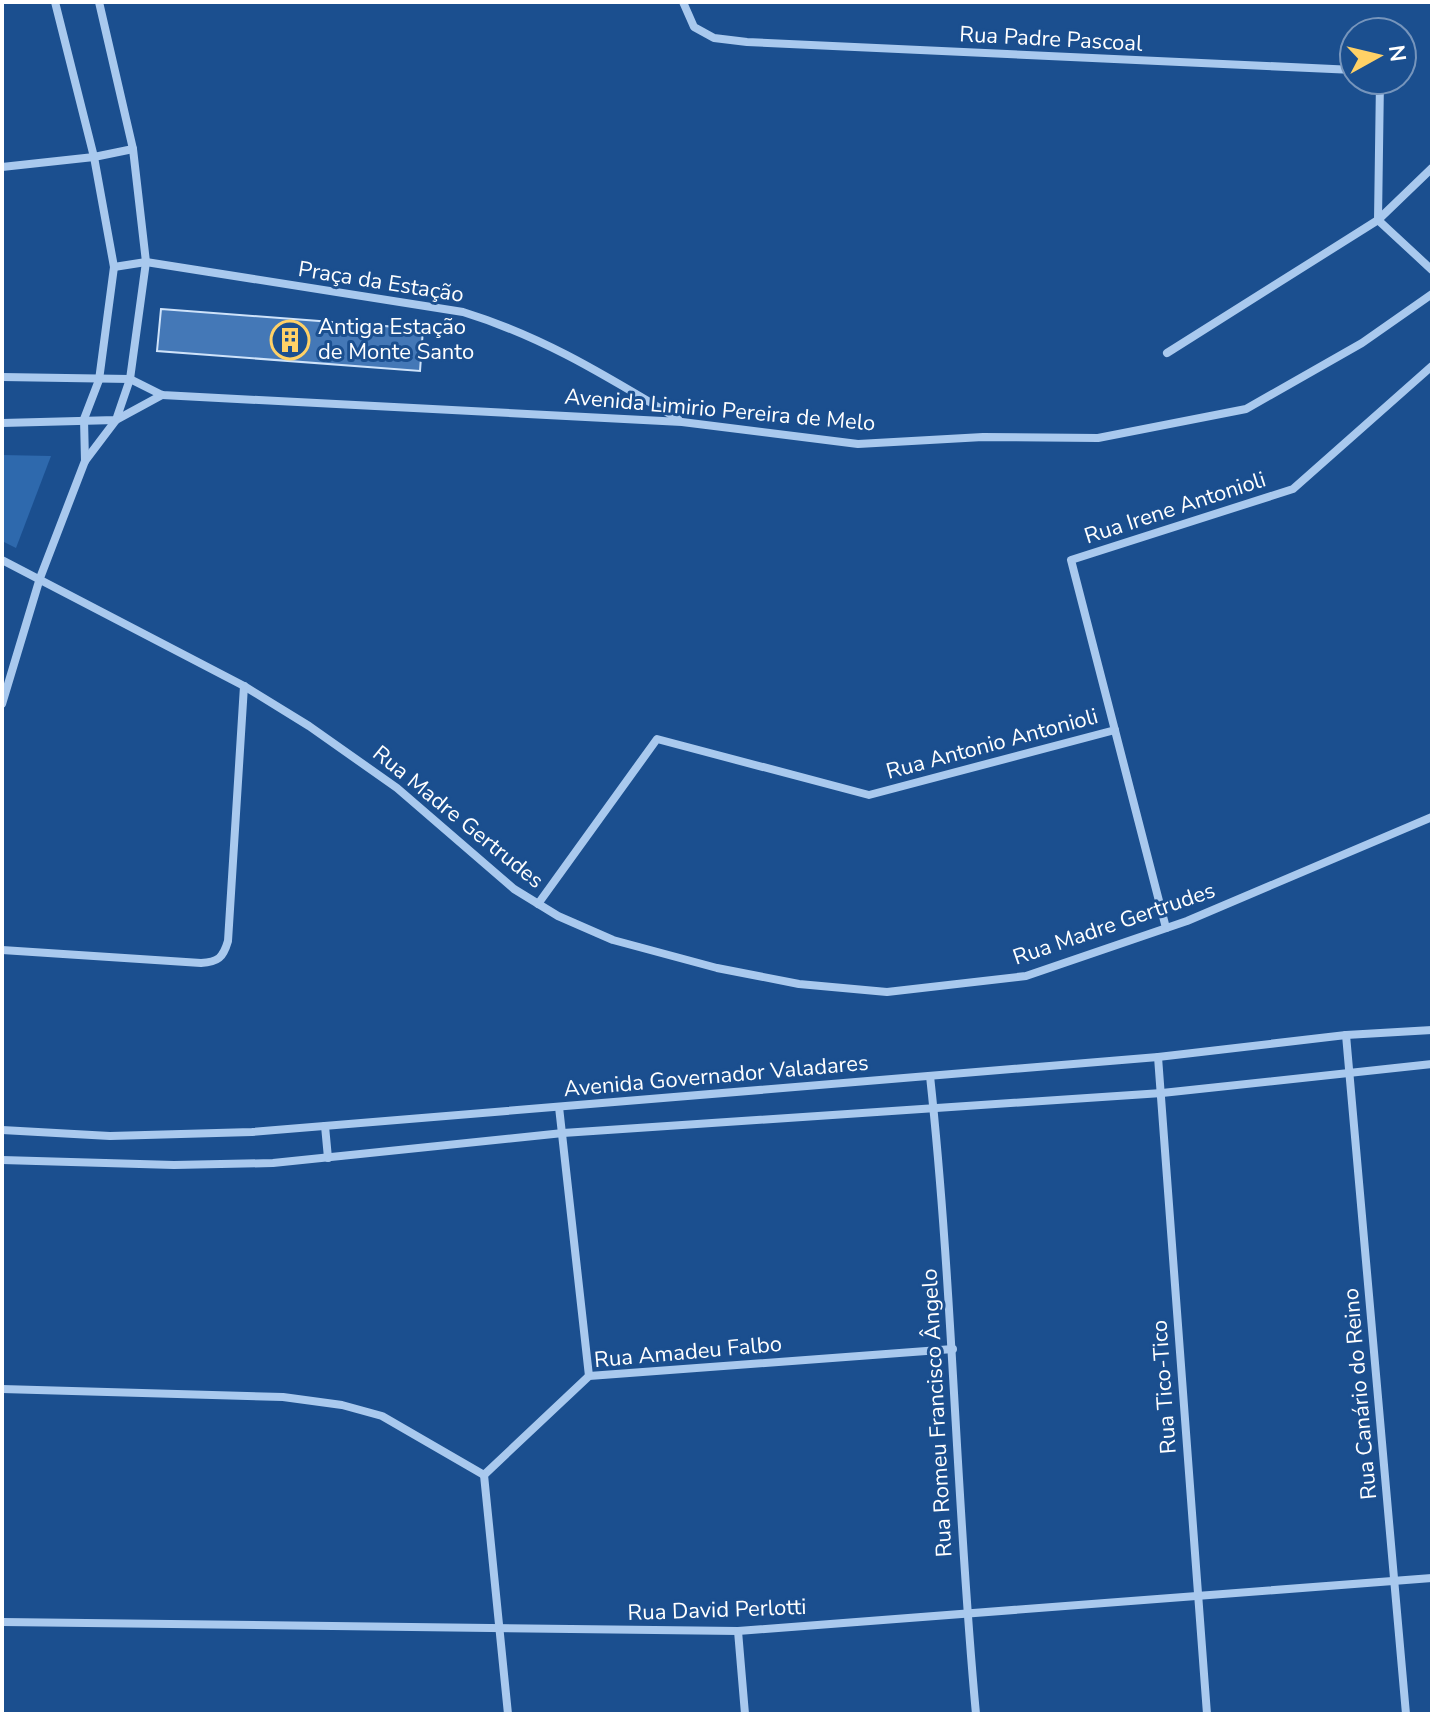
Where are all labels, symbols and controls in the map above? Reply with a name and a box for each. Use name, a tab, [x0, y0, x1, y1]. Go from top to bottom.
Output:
north arrow	[1338, 16, 1418, 96]
street label: Rua Padre Pascoal	[959, 19, 1144, 59]
text: N	[1381, 43, 1413, 64]
street label: Praça da Estação	[296, 254, 466, 310]
place label: Antiga Estação de Monte Santo	[318, 312, 474, 367]
building icon: Antiga Estação de Monte Santo	[269, 319, 311, 361]
street label: Avenida Limirio Pereira de Melo	[563, 381, 877, 439]
street label: Rua Irene Antonioli	[1080, 465, 1270, 551]
street label: Rua Antonio Antonioli	[883, 701, 1101, 787]
street label: Rua Madre Gertrudes	[366, 739, 550, 895]
street label: Rua Madre Gertrudes	[1009, 875, 1219, 973]
street label: Avenida Governador Valadares	[562, 1048, 870, 1104]
street label: Rua Romeu Francisco Ângelo	[914, 1268, 960, 1558]
street label: Rua Canário do Reino	[1336, 1287, 1384, 1501]
street label: Rua Tico-Tico	[1144, 1319, 1184, 1455]
street label: Rua Amadeu Falbo	[593, 1329, 783, 1375]
street label: Rua David Perlotti	[627, 1592, 807, 1628]

